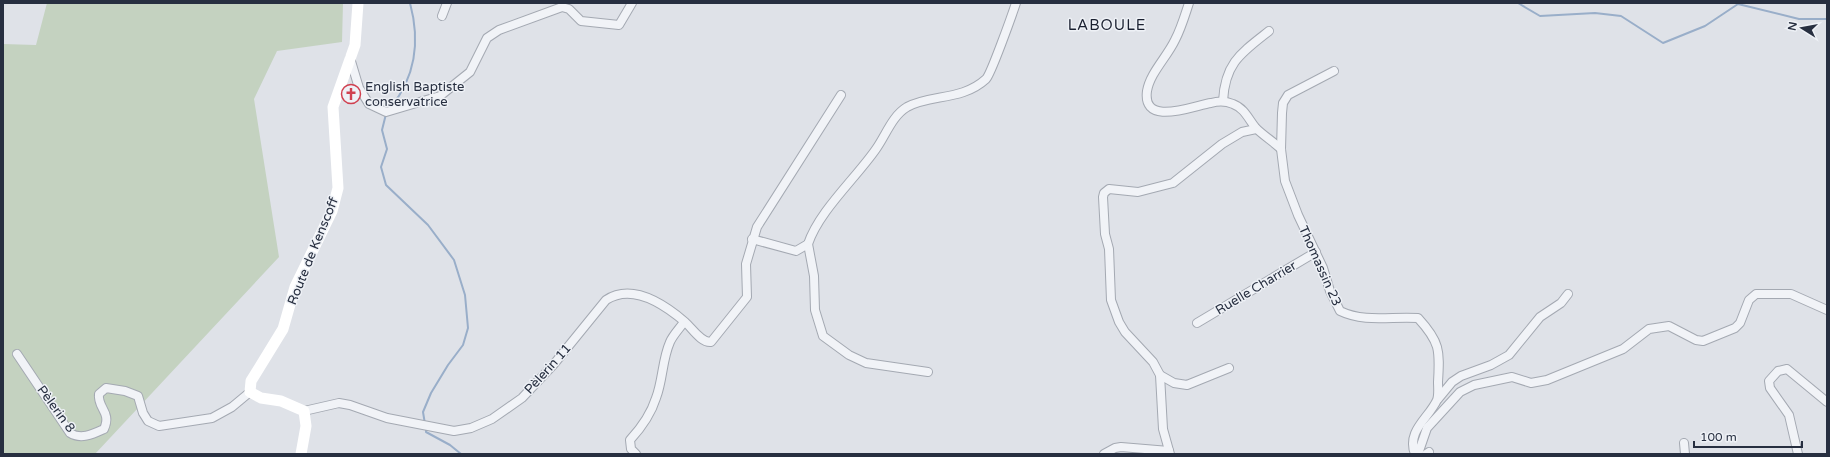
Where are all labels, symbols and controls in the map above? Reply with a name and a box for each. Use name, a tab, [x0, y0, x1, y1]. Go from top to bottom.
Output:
north arrow	[1782, 8, 1822, 48]
district label: LABOULE	[1068, 16, 1146, 34]
text: N	[1785, 21, 1800, 32]
place label: English Baptiste conservatrice	[365, 79, 464, 110]
church icon: English Baptiste conservatrice	[340, 83, 362, 105]
street label: Route de Kenscoff	[284, 194, 342, 307]
street label: Thomassin 23	[1295, 223, 1345, 309]
street label: Ruelle Charrier	[1213, 258, 1299, 318]
street label: Pèlerin 11	[521, 340, 575, 398]
street label: Pèlerin 8	[34, 382, 78, 436]
scale bar	[1694, 423, 1802, 449]
text: 100 m	[1700, 430, 1737, 444]

